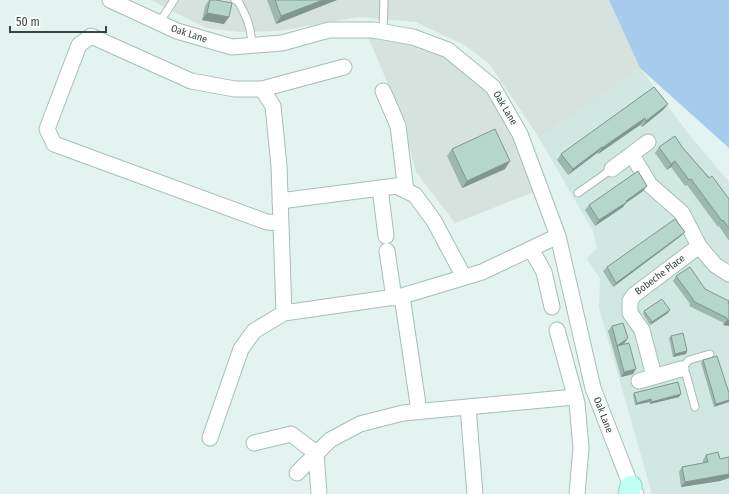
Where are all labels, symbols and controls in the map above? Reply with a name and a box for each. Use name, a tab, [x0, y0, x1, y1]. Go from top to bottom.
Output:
scale bar	[10, 8, 106, 34]
text: 50 m	[16, 15, 40, 29]
street label: Oak Lane	[169, 22, 209, 46]
street label: Oak Lane	[490, 89, 520, 127]
street label: Bobeche Place	[633, 252, 687, 298]
street label: Oak Lane	[591, 395, 615, 435]

